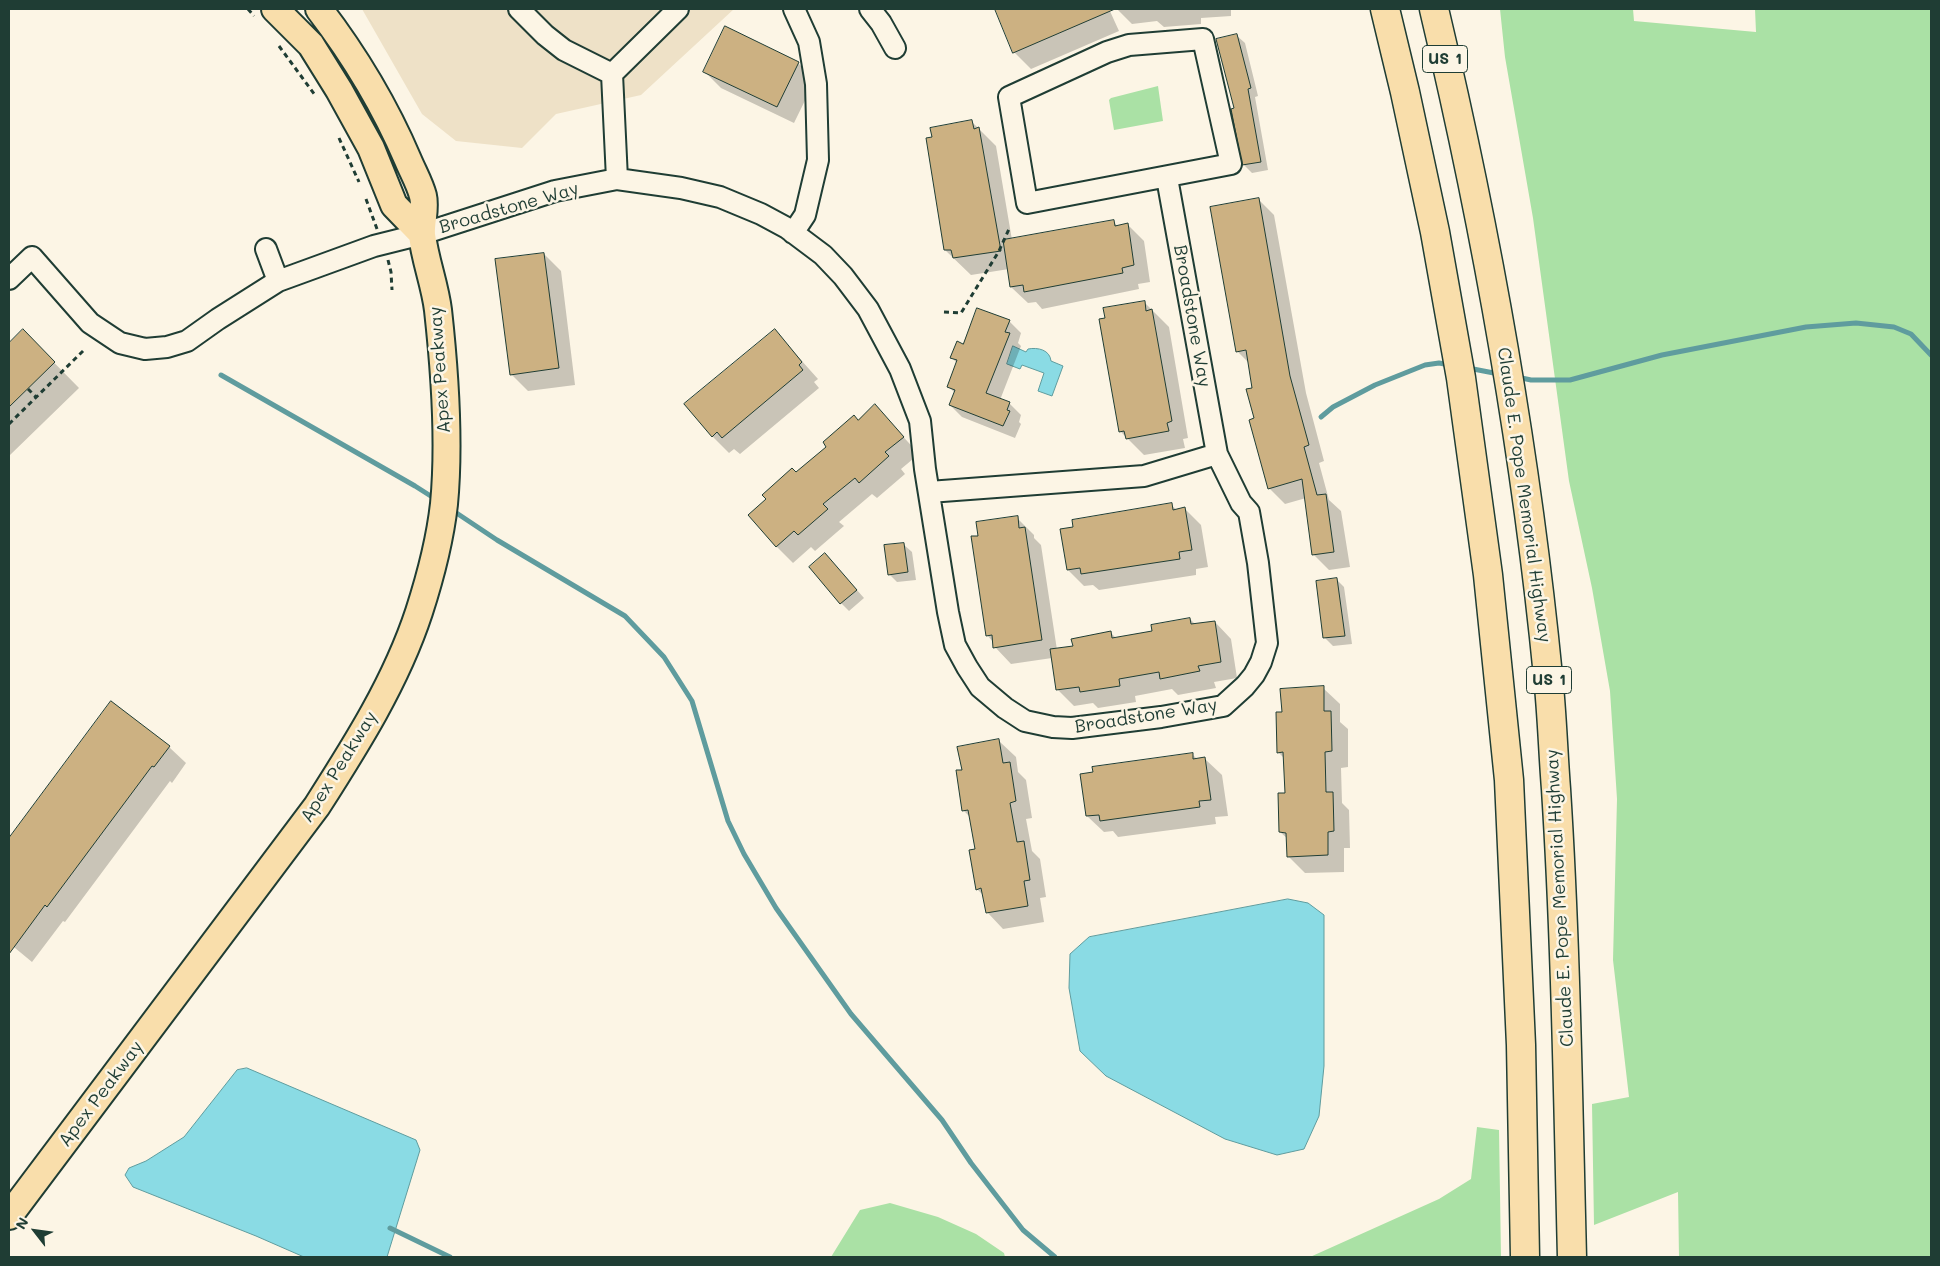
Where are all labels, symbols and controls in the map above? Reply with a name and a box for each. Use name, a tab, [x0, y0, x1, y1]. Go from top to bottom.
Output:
road number: US 1	[1422, 46, 1468, 72]
street label: Broadstone Way	[437, 178, 581, 238]
street label: Broadstone Way	[1169, 243, 1215, 389]
street label: Apex Peakway	[425, 306, 455, 434]
street label: Claude E. Pope Memorial Highway	[1493, 346, 1555, 644]
road number: US 1	[1526, 666, 1572, 694]
street label: Broadstone Way	[1073, 694, 1219, 738]
street label: Apex Peakway	[296, 707, 382, 827]
street label: Claude E. Pope Memorial Highway	[1541, 749, 1579, 1047]
street label: Apex Peakway	[54, 1037, 148, 1151]
north arrow	[10, 1206, 60, 1256]
text: N	[11, 1214, 32, 1233]

